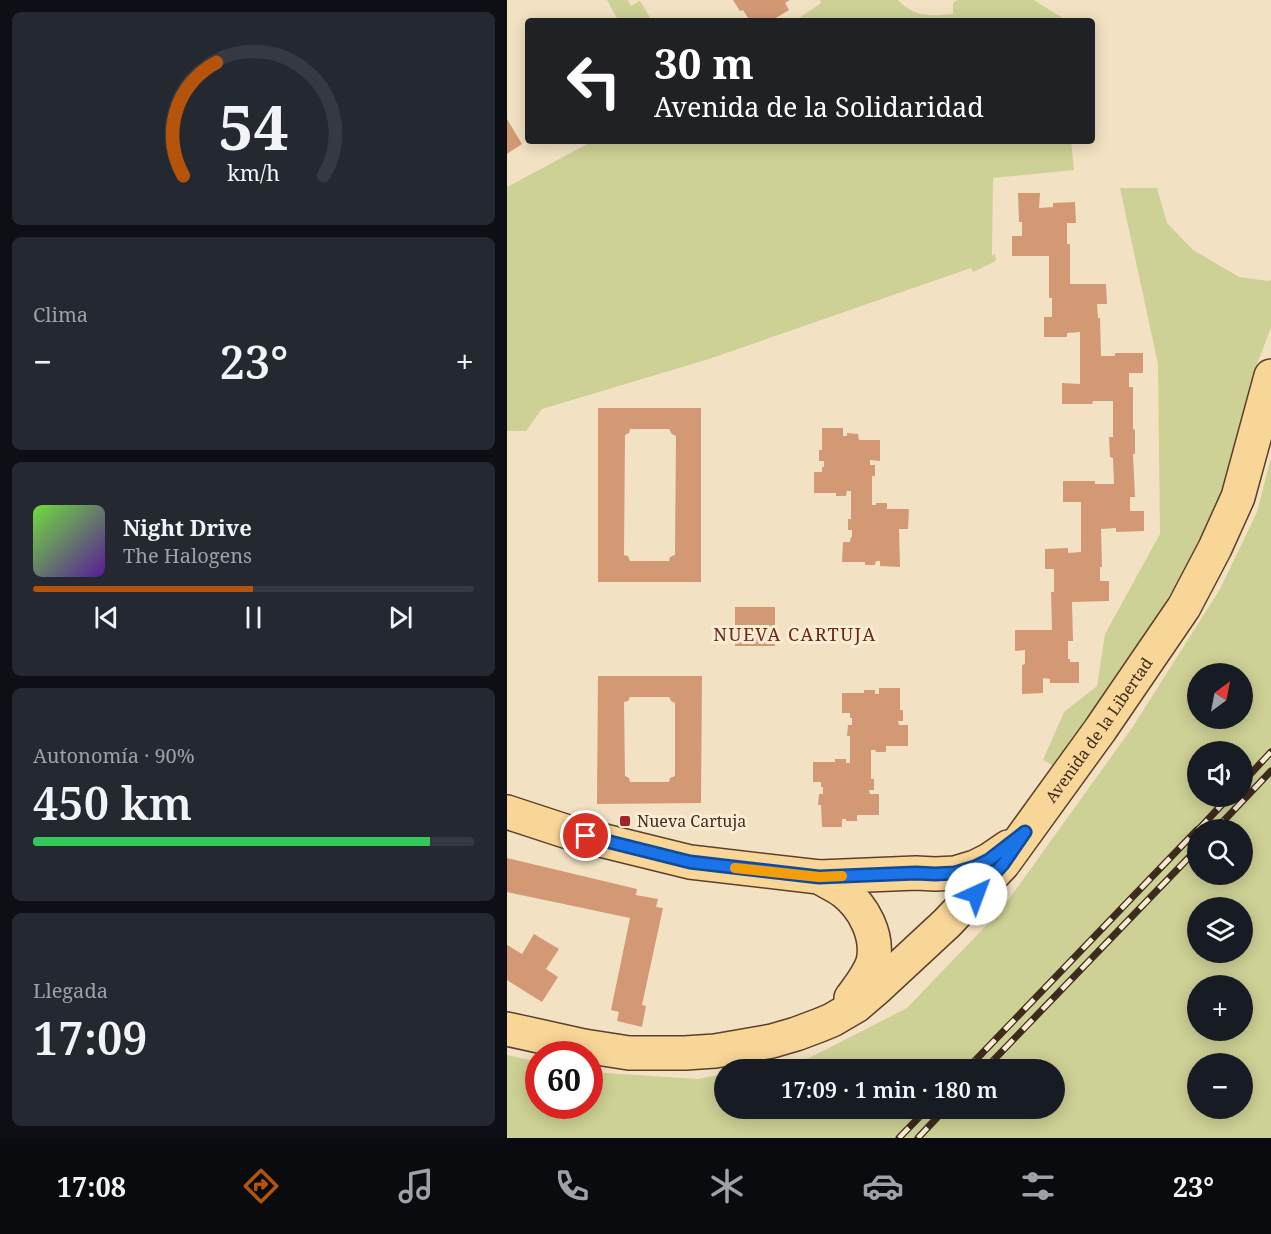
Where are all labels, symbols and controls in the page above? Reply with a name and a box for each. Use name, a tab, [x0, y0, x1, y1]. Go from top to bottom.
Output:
text: 30 m	[654, 34, 754, 91]
icon: left	[555, 42, 633, 120]
text: 54	[218, 83, 289, 168]
text: Avenida de la Solidaridad	[654, 88, 984, 125]
text: km/h	[227, 158, 280, 187]
text: Clima	[33, 301, 88, 328]
text: 23°	[219, 331, 288, 392]
text: −	[33, 339, 52, 384]
text: +	[456, 339, 474, 384]
text: Night Drive	[123, 512, 252, 542]
text: The Halogens	[123, 542, 252, 569]
icon: previous	[90, 601, 123, 634]
icon: pause	[237, 601, 270, 634]
icon: next	[384, 601, 417, 634]
district label: NUEVA CARTUJA	[713, 622, 877, 646]
street label: Avenida de la Libertad	[1040, 653, 1158, 807]
north arrow	[1187, 663, 1253, 729]
map controls	[1187, 663, 1253, 1119]
button: sound	[1187, 741, 1253, 807]
text: Autonomía · 90%	[33, 742, 195, 769]
text: 450 km	[33, 772, 192, 833]
pin	[560, 810, 611, 861]
place label: Nueva Cartuja	[637, 810, 746, 832]
marker: Nueva Cartuja	[618, 814, 632, 828]
icon: arrive	[569, 819, 602, 852]
button: search	[1187, 819, 1253, 885]
position arrow	[944, 862, 1008, 926]
button: layers	[1187, 897, 1253, 963]
button: +	[1187, 975, 1253, 1041]
text: Llegada	[33, 977, 108, 1004]
text: 17:09	[33, 1007, 148, 1068]
speed limit sign: 60	[525, 1041, 603, 1119]
button: −	[1187, 1053, 1253, 1119]
text: 17:09 · 1 min · 180 m	[781, 1074, 998, 1104]
icon: directions	[240, 1165, 282, 1207]
icon: music	[395, 1165, 437, 1207]
icon: phone	[551, 1165, 593, 1207]
icon: climate	[706, 1165, 748, 1207]
icon: car	[862, 1165, 904, 1207]
icon: filters	[1017, 1165, 1059, 1207]
text: 17:08	[57, 1168, 126, 1205]
text: 23°	[1173, 1168, 1214, 1205]

